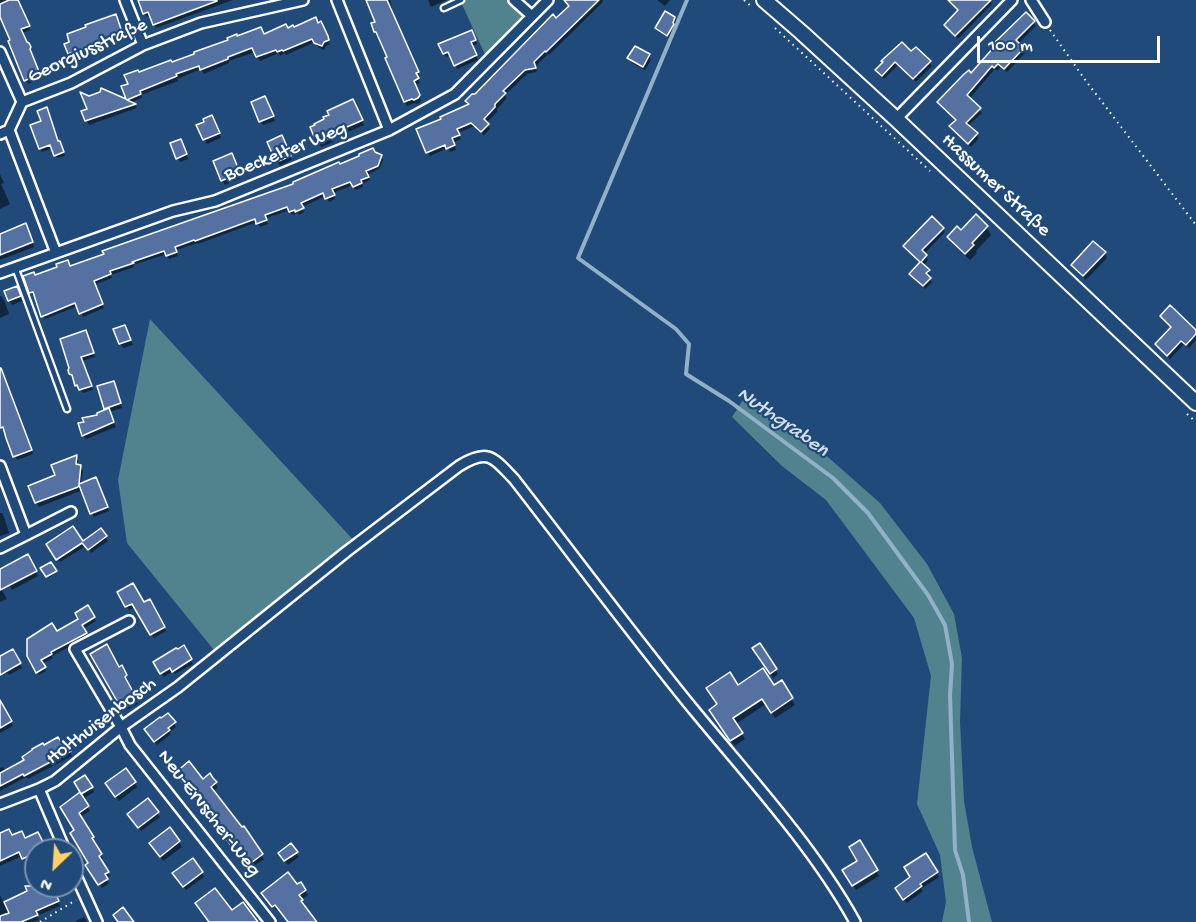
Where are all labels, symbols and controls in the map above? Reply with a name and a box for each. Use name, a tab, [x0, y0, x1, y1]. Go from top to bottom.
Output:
street label: Georgiusstraße	[24, 14, 152, 90]
scale bar	[980, 24, 1163, 62]
text: 100 m	[988, 36, 1033, 57]
street label: Boeckelter Weg	[221, 117, 351, 189]
street label: Hassumer Straße	[935, 129, 1055, 243]
water label: Nuthgraben	[731, 382, 833, 464]
street label: Holthuisenbosch	[42, 673, 162, 771]
street label: Neu-Ervscher-Weg	[151, 746, 265, 882]
north arrow	[24, 838, 84, 898]
text: N	[38, 872, 56, 894]

